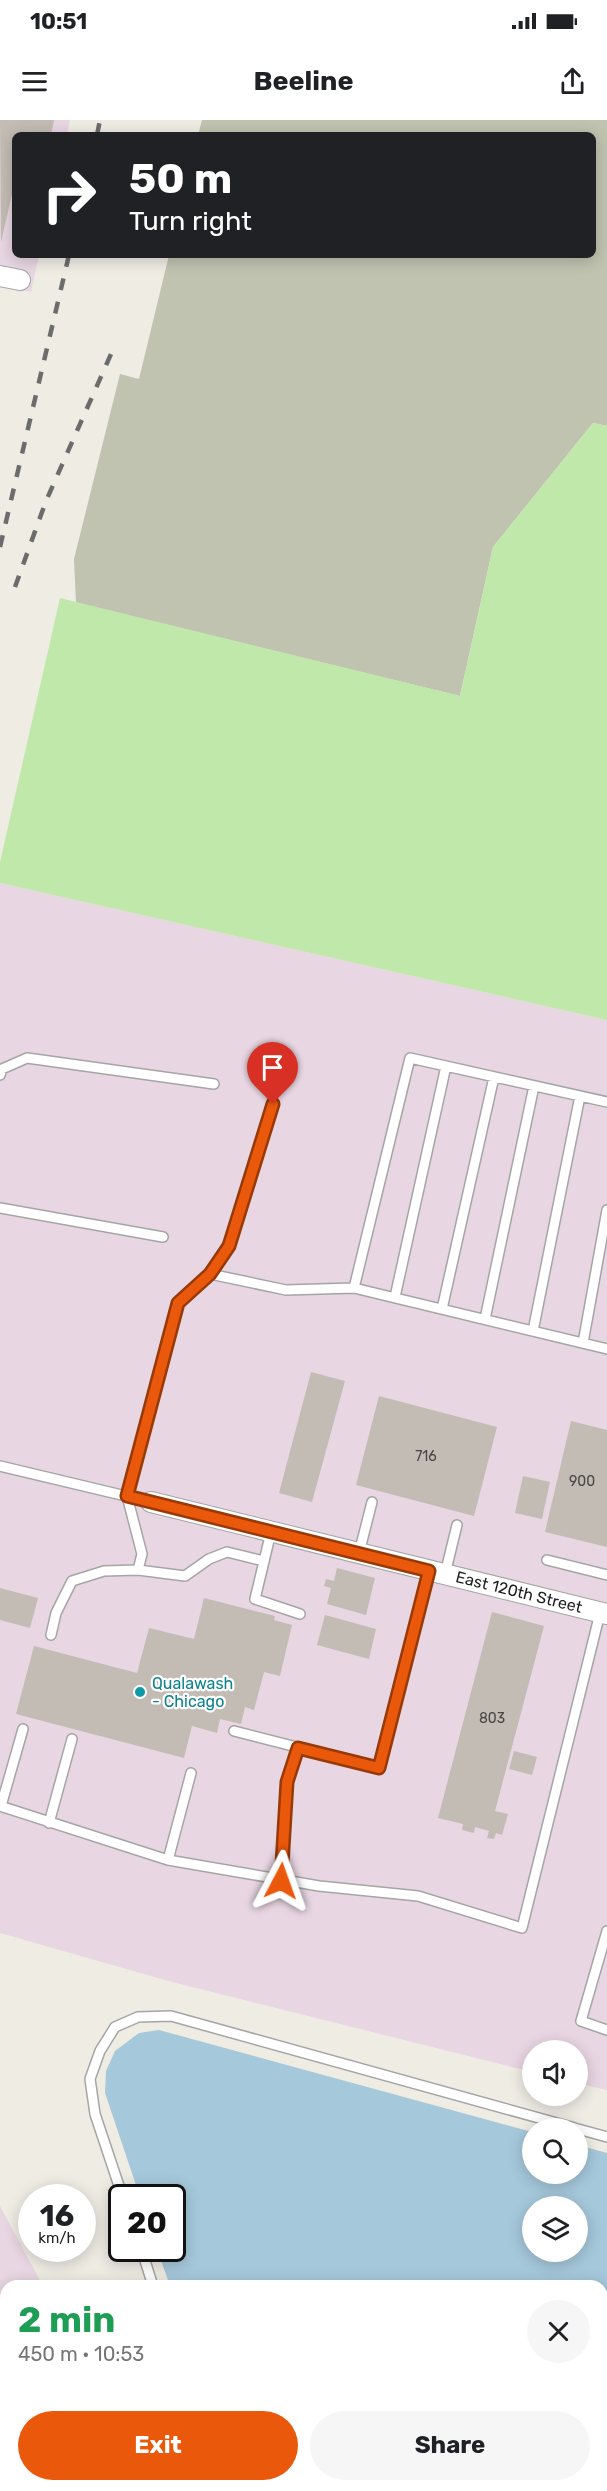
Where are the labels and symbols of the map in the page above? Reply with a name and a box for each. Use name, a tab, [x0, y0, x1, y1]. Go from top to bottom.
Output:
pin	[247, 1042, 298, 1104]
house number: 716	[415, 1448, 437, 1465]
house number: 900	[569, 1473, 595, 1490]
street label: East 120th Street	[454, 1567, 584, 1617]
place label: Qualawash - Chicago	[152, 1674, 233, 1711]
marker: Qualawash - Chicago	[133, 1685, 147, 1699]
house number: 803	[479, 1710, 505, 1727]
position arrow	[249, 1849, 313, 1913]
speed limit sign: 20	[108, 2184, 186, 2262]

